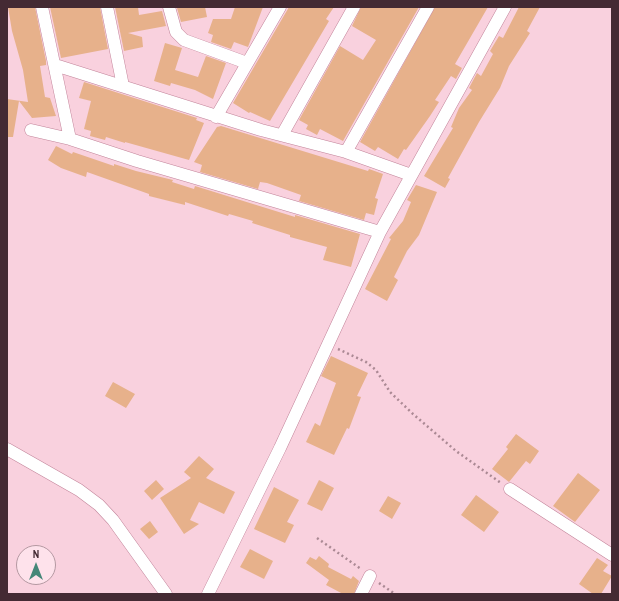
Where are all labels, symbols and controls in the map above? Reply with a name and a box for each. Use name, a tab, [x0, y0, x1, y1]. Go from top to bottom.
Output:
north arrow	[16, 545, 56, 585]
text: N	[33, 547, 39, 561]

